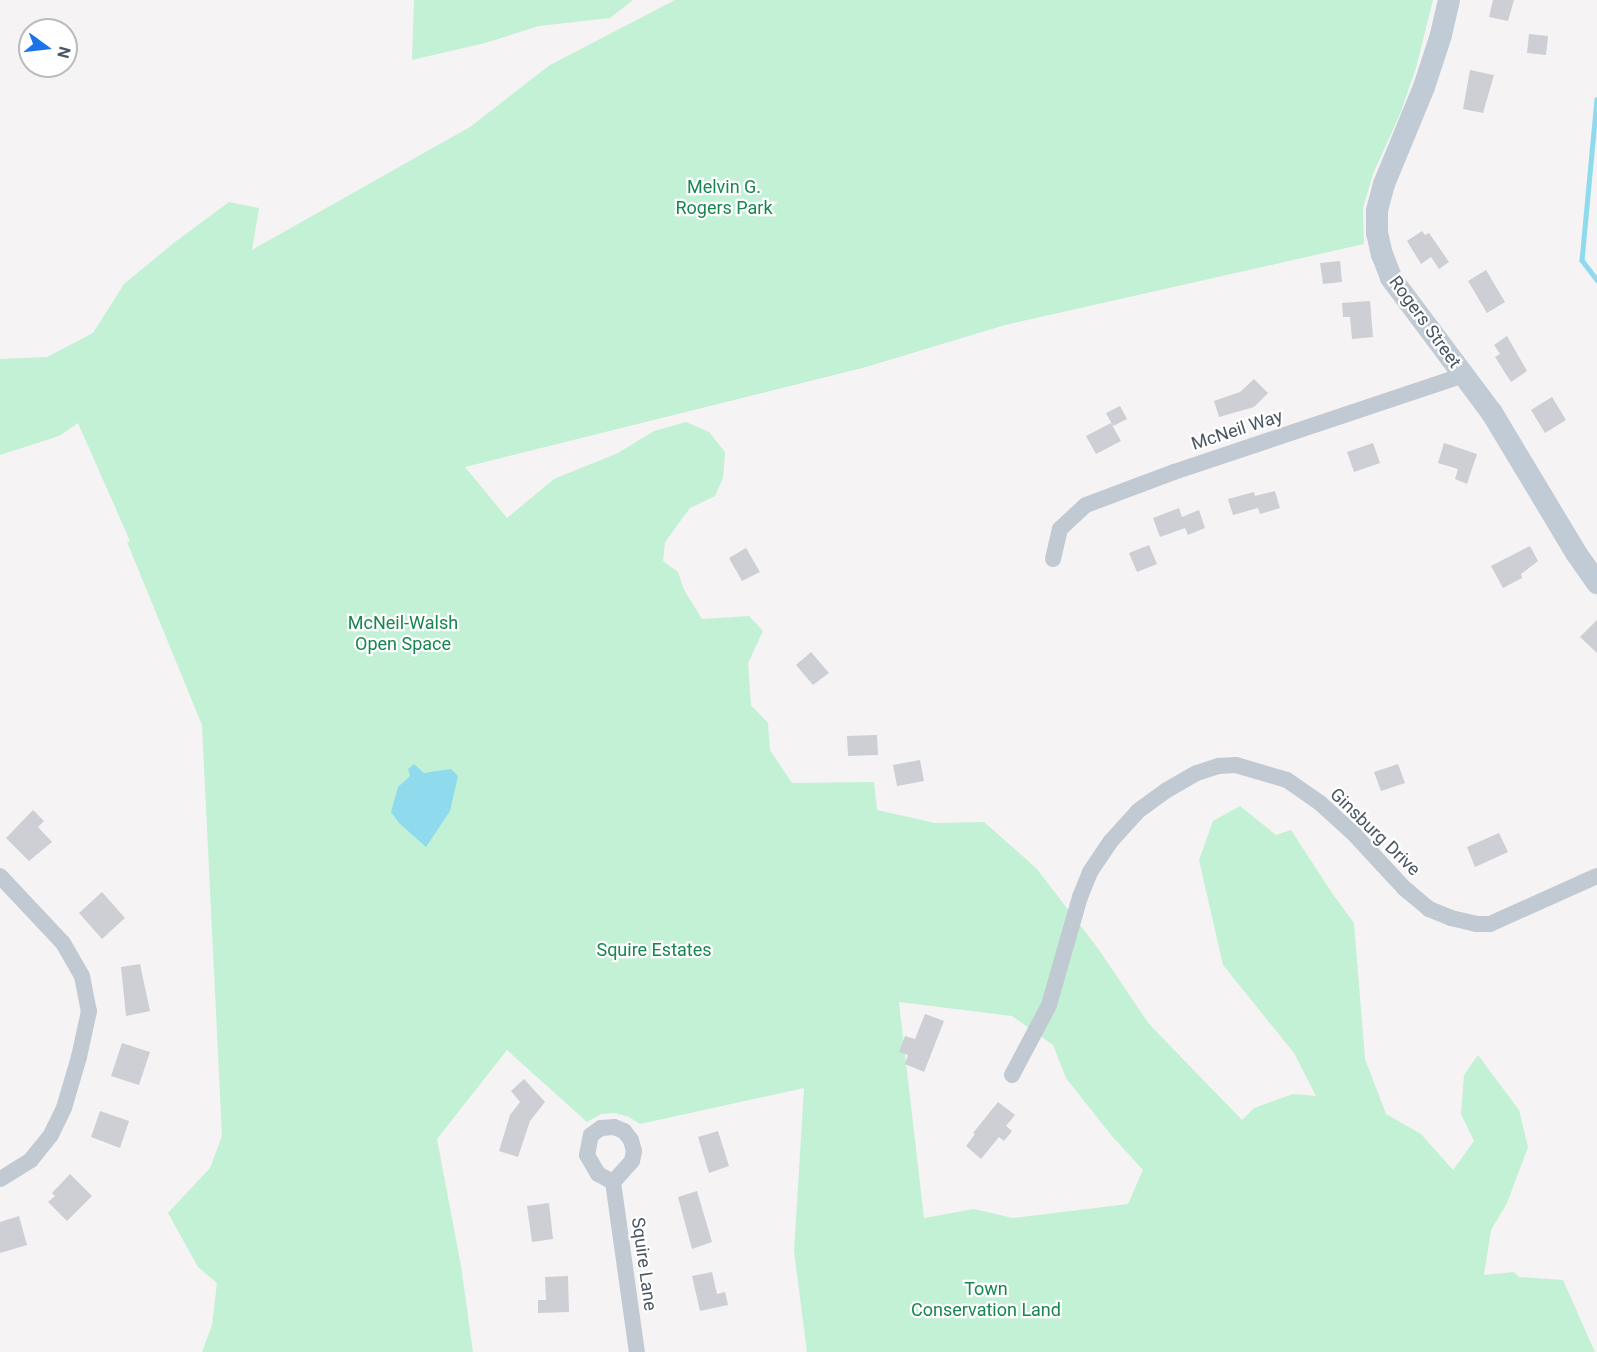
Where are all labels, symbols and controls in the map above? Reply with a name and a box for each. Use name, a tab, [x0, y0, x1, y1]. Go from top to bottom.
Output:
north arrow	[18, 18, 78, 78]
text: N	[53, 44, 75, 60]
park label: Melvin G. Rogers Park	[675, 177, 773, 219]
street label: Rogers Street	[1384, 272, 1466, 372]
street label: McNeil Way	[1189, 405, 1285, 455]
park label: McNeil-Walsh Open Space	[348, 613, 458, 656]
street label: Ginsburg Drive	[1325, 784, 1425, 880]
park label: Squire Estates	[596, 939, 712, 961]
street label: Squire Lane	[627, 1216, 661, 1312]
park label: Town Conservation Land	[911, 1279, 1061, 1322]

